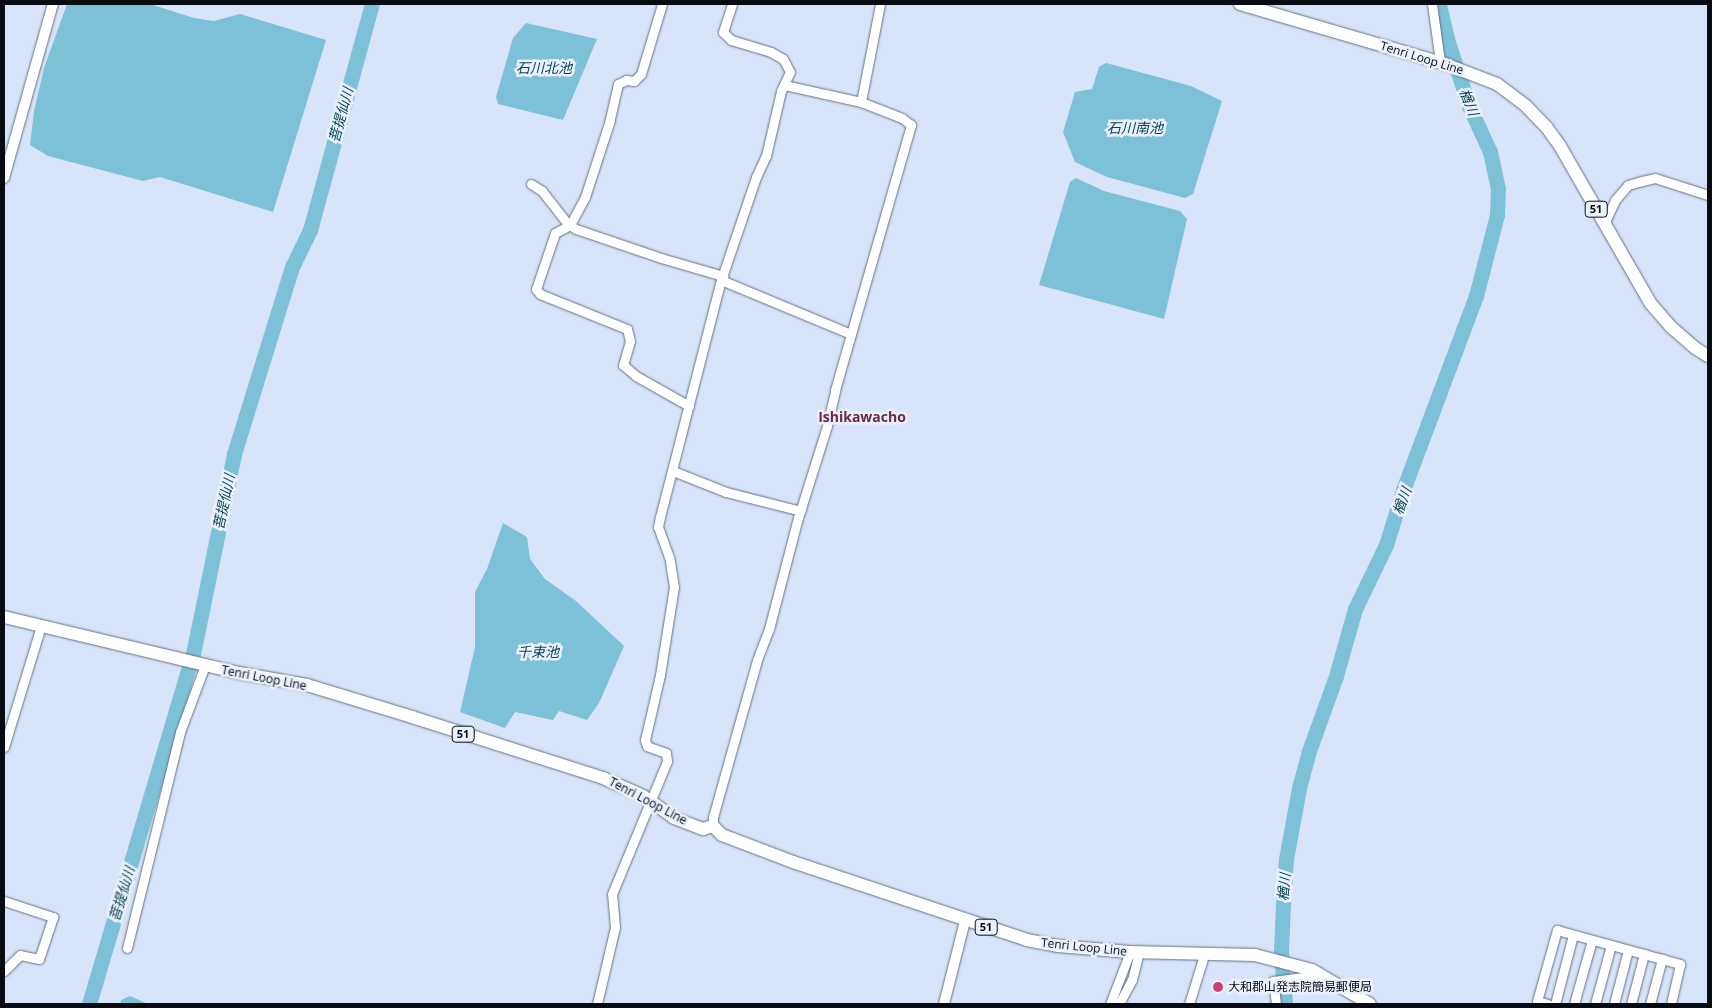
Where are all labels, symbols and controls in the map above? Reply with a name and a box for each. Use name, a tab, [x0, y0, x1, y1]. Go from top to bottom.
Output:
street label: Tenri Loop Line	[1379, 38, 1465, 78]
water label: 石川北池	[516, 60, 572, 76]
water label: 菩提仙川	[326, 86, 356, 144]
water label: 楢川	[1456, 86, 1482, 118]
water label: 石川南池	[1107, 120, 1163, 136]
road number: 51	[1584, 200, 1608, 218]
district label: Ishikawacho	[818, 409, 906, 425]
water label: 菩提仙川	[210, 473, 238, 531]
water label: 楢川	[1389, 485, 1415, 517]
water label: 千束池	[517, 644, 559, 660]
street label: Tenri Loop Line	[220, 663, 308, 693]
road number: 51	[450, 726, 476, 742]
street label: Tenri Loop Line	[607, 774, 689, 828]
water label: 菩提仙川	[106, 865, 138, 923]
water label: 楢川	[1274, 872, 1294, 902]
road number: 51	[974, 919, 998, 936]
street label: Tenri Loop Line	[1040, 935, 1128, 959]
place label: 大和郡山発志院簡易郵便局	[1228, 980, 1372, 994]
marker: 大和郡山発志院簡易郵便局	[1212, 981, 1224, 993]

